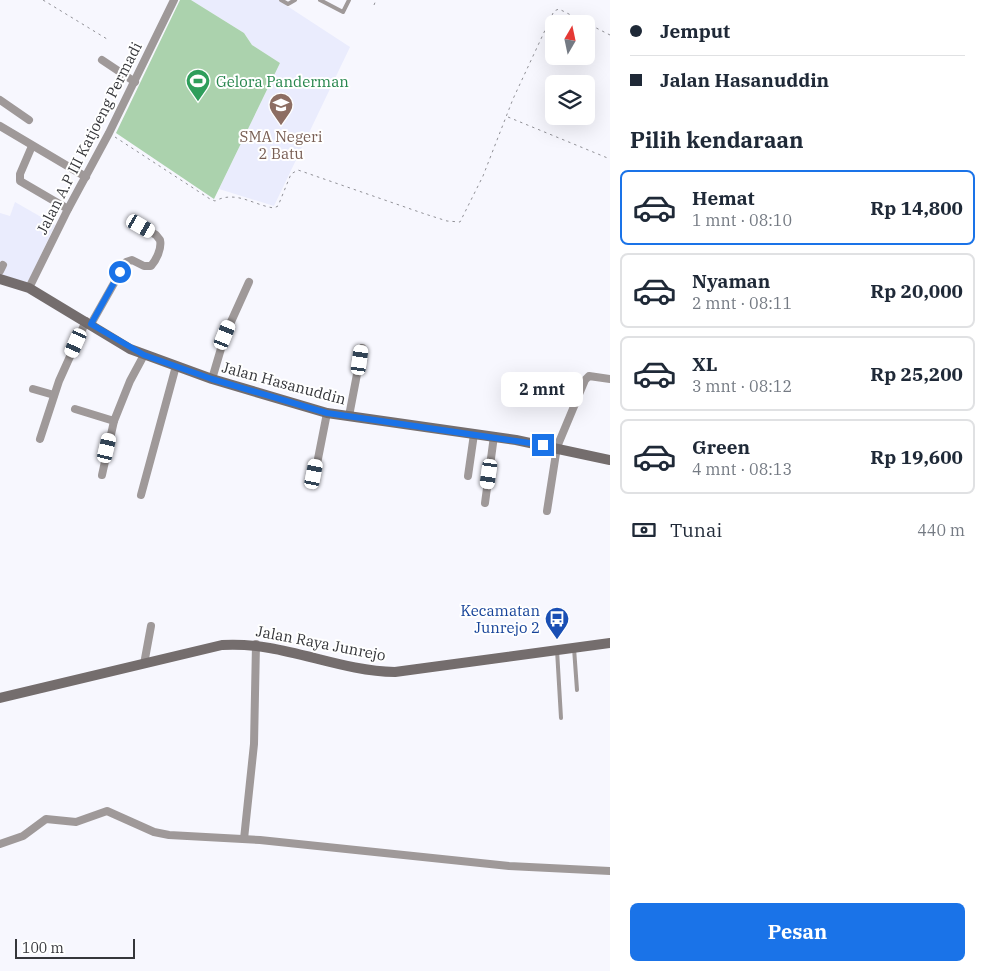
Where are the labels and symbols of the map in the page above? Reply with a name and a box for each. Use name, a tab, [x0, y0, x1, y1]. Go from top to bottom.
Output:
north arrow	[545, 15, 595, 65]
street label: Jalan A.P III Katjoeng Permadi	[32, 38, 146, 237]
sports icon: Gelora Panderman	[185, 68, 211, 102]
place label: Gelora Panderman	[216, 72, 349, 91]
school or university icon: SMA Negeri 2 Batu	[268, 92, 294, 126]
place label: SMA Negeri 2 Batu	[240, 127, 323, 163]
car	[124, 212, 157, 240]
route start	[109, 261, 131, 283]
car	[212, 318, 237, 352]
car	[63, 326, 88, 360]
car	[350, 344, 369, 376]
street label: Jalan Hasanuddin	[220, 357, 349, 409]
callout: 2 mnt	[502, 372, 584, 408]
car	[96, 432, 117, 464]
route end	[532, 434, 554, 456]
car	[303, 458, 324, 490]
car	[479, 458, 498, 490]
place label: Kecamatan Junrejo 2	[460, 601, 540, 637]
bus stop icon: Kecamatan Junrejo 2	[544, 606, 570, 640]
street label: Jalan Raya Junrejo	[255, 621, 387, 665]
scale bar	[15, 936, 135, 959]

